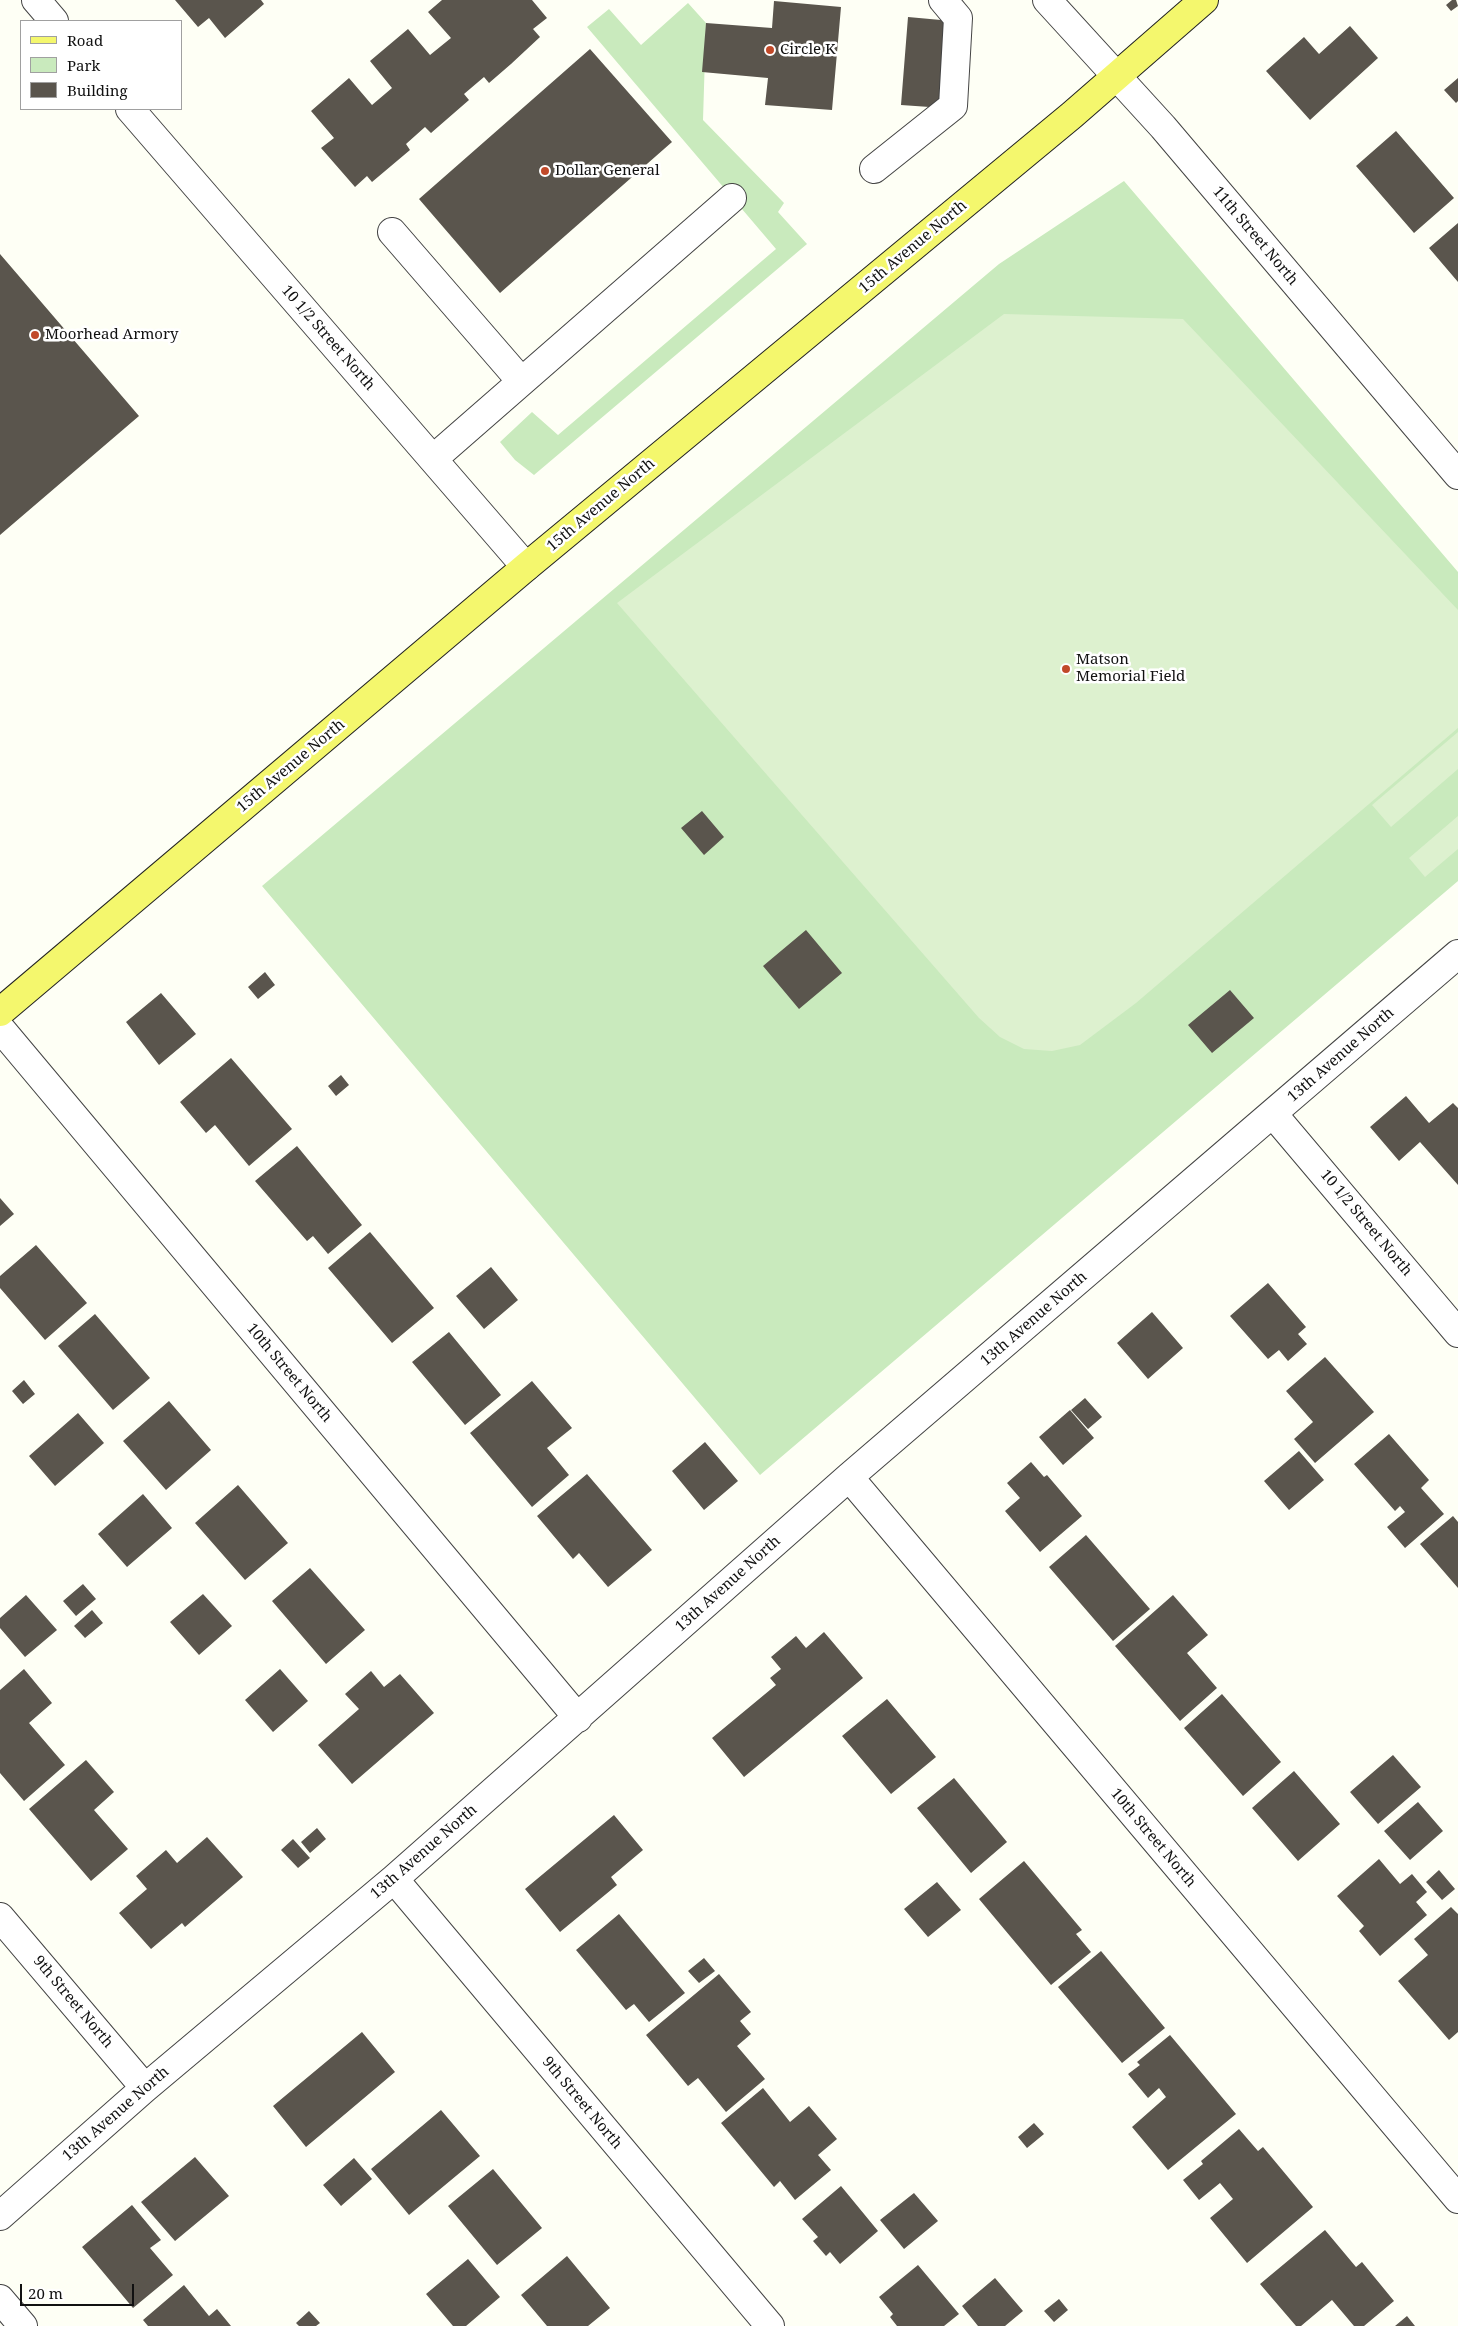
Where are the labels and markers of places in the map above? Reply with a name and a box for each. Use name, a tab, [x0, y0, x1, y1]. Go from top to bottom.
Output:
place label: Circle K	[780, 41, 836, 59]
marker: Circle K	[764, 44, 776, 56]
place label: Dollar General	[555, 162, 660, 180]
marker: Dollar General	[539, 165, 551, 177]
place label: Moorhead Armory	[45, 326, 179, 344]
marker: Moorhead Armory	[29, 329, 41, 341]
place label: Matson Memorial Field	[1076, 651, 1185, 686]
marker: Matson Memorial Field	[1060, 663, 1072, 675]

